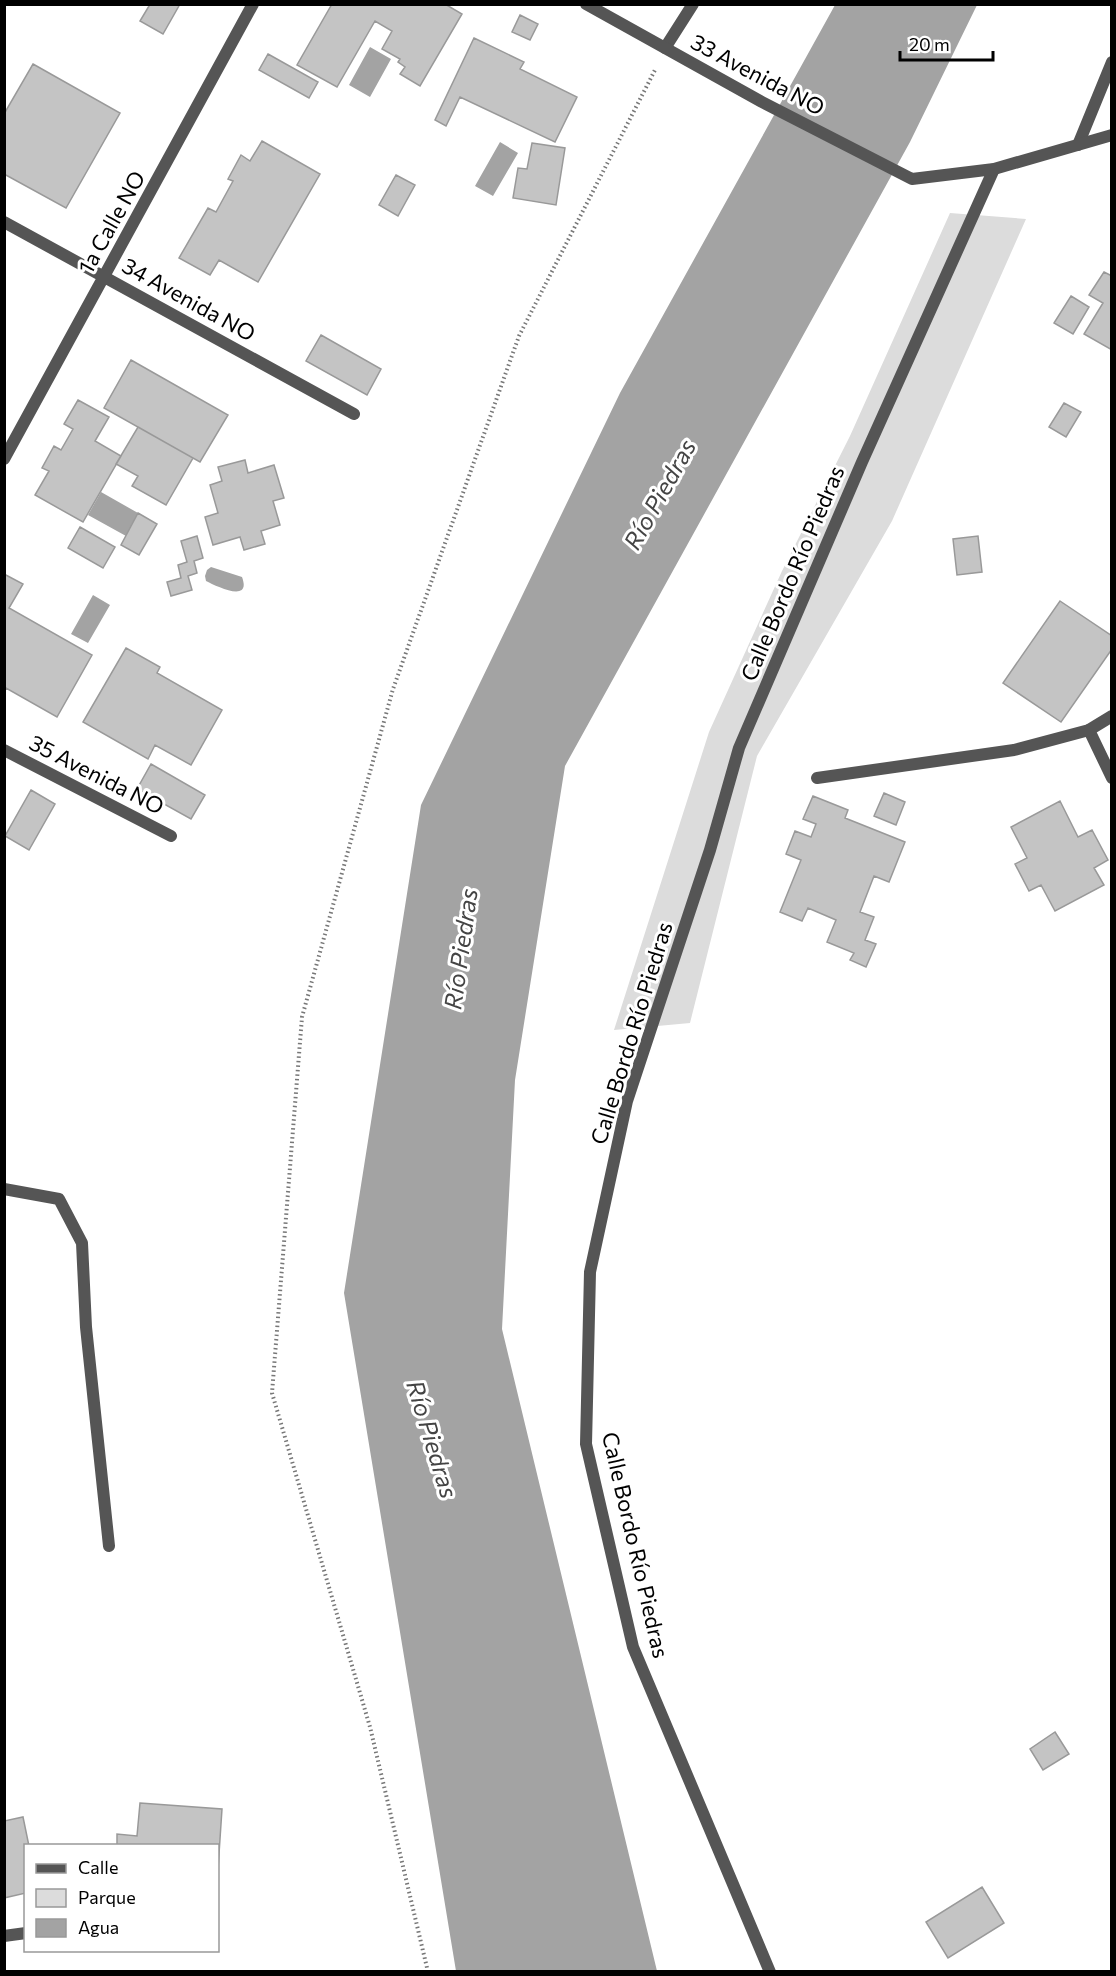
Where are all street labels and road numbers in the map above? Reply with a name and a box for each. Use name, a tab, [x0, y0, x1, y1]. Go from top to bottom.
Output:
street label: 33 Avenida NO	[687, 27, 829, 121]
street label: 1a Calle NO	[72, 166, 150, 278]
street label: 34 Avenida NO	[118, 251, 260, 347]
street label: Calle Bordo Río Piedras	[734, 461, 850, 685]
street label: 35 Avenida NO	[25, 728, 169, 820]
street label: Calle Bordo Río Piedras	[584, 919, 678, 1147]
street label: Calle Bordo Río Piedras	[597, 1429, 675, 1661]

